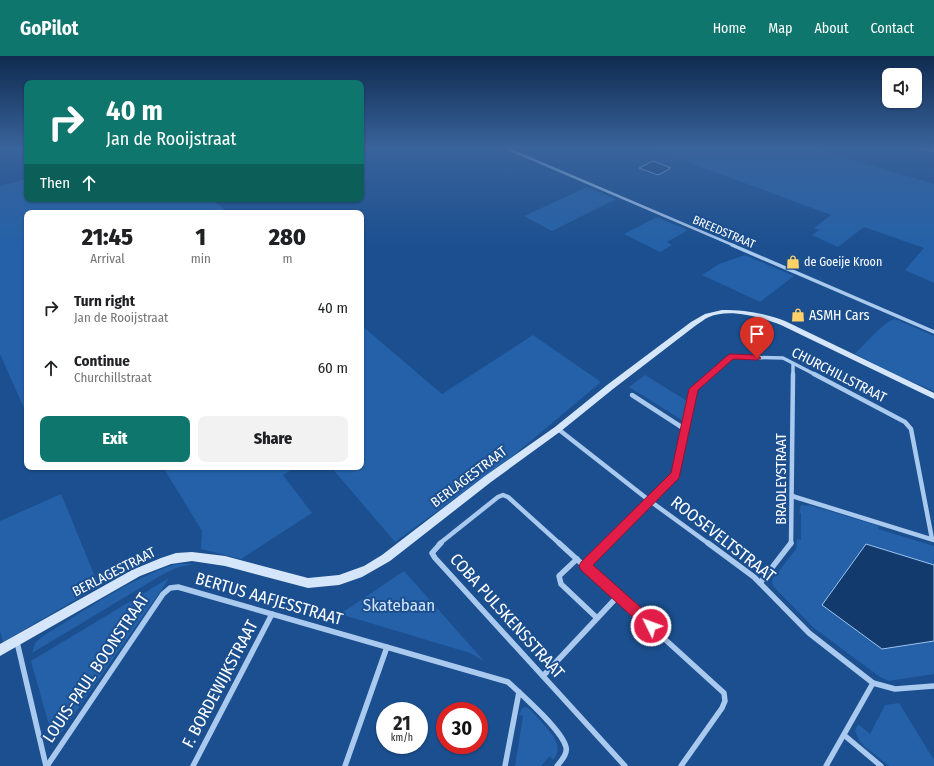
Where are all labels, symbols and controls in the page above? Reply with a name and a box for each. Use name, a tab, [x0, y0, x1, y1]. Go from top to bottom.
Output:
text: GoPilot	[20, 17, 79, 40]
text: Home	[713, 20, 746, 37]
text: Map	[768, 20, 792, 37]
text: About	[814, 20, 849, 37]
text: Contact	[871, 20, 914, 37]
map controls	[882, 68, 922, 108]
button: sound	[882, 68, 922, 108]
text: 40 m	[106, 94, 163, 127]
icon: right	[40, 96, 92, 148]
text: Jan de Rooijstraat	[106, 128, 237, 150]
icon: ahead	[78, 172, 100, 194]
text: Then	[40, 174, 70, 192]
street label: BREEDSTRAAT	[691, 213, 758, 252]
text: 21:45	[82, 223, 133, 251]
text: 1	[196, 223, 206, 251]
text: 280	[269, 223, 306, 251]
text: Arrival	[90, 251, 125, 266]
text: min	[191, 251, 211, 266]
text: m	[282, 251, 292, 266]
shop icon: de Goeije Kroon	[785, 254, 801, 270]
place label: de Goeije Kroon	[804, 255, 882, 269]
text: Turn right	[74, 292, 135, 310]
icon: right	[40, 297, 62, 319]
text: 40 m	[318, 299, 348, 317]
shop icon: ASMH Cars	[790, 307, 806, 323]
place label: ASMH Cars	[809, 307, 869, 324]
text: Jan de Rooijstraat	[74, 310, 168, 325]
pin	[740, 317, 774, 358]
icon: arrive	[746, 323, 768, 345]
street label: CHURCHILLSTRAAT	[789, 344, 890, 406]
text: Continue	[74, 352, 130, 370]
icon: ahead	[40, 357, 62, 379]
text: 60 m	[318, 359, 348, 377]
text: Churchillstraat	[74, 370, 152, 385]
button: Exit	[40, 416, 190, 462]
button: Share	[198, 416, 348, 462]
street label: BRADLEYSTRAAT	[773, 433, 790, 525]
street label: BERLAGESTRAAT	[428, 443, 511, 511]
street label: ROOSEVELTSTRAAT	[666, 492, 780, 587]
street label: BERLAGESTRAAT	[70, 544, 159, 600]
street label: COBA PULSKENSSTRAAT	[445, 549, 569, 683]
street label: BERTUS AAFJESSTRAAT	[193, 568, 345, 630]
street label: LOUIS-PAUL BOONSTRAAT	[38, 589, 154, 747]
park label: Skatebaan	[363, 595, 435, 616]
position arrow	[630, 605, 672, 647]
street label: F. BORDEWIJKSTRAAT	[178, 616, 263, 751]
speed limit sign: 30	[436, 702, 488, 754]
text: 21	[393, 711, 411, 735]
text: km/h	[391, 732, 413, 744]

